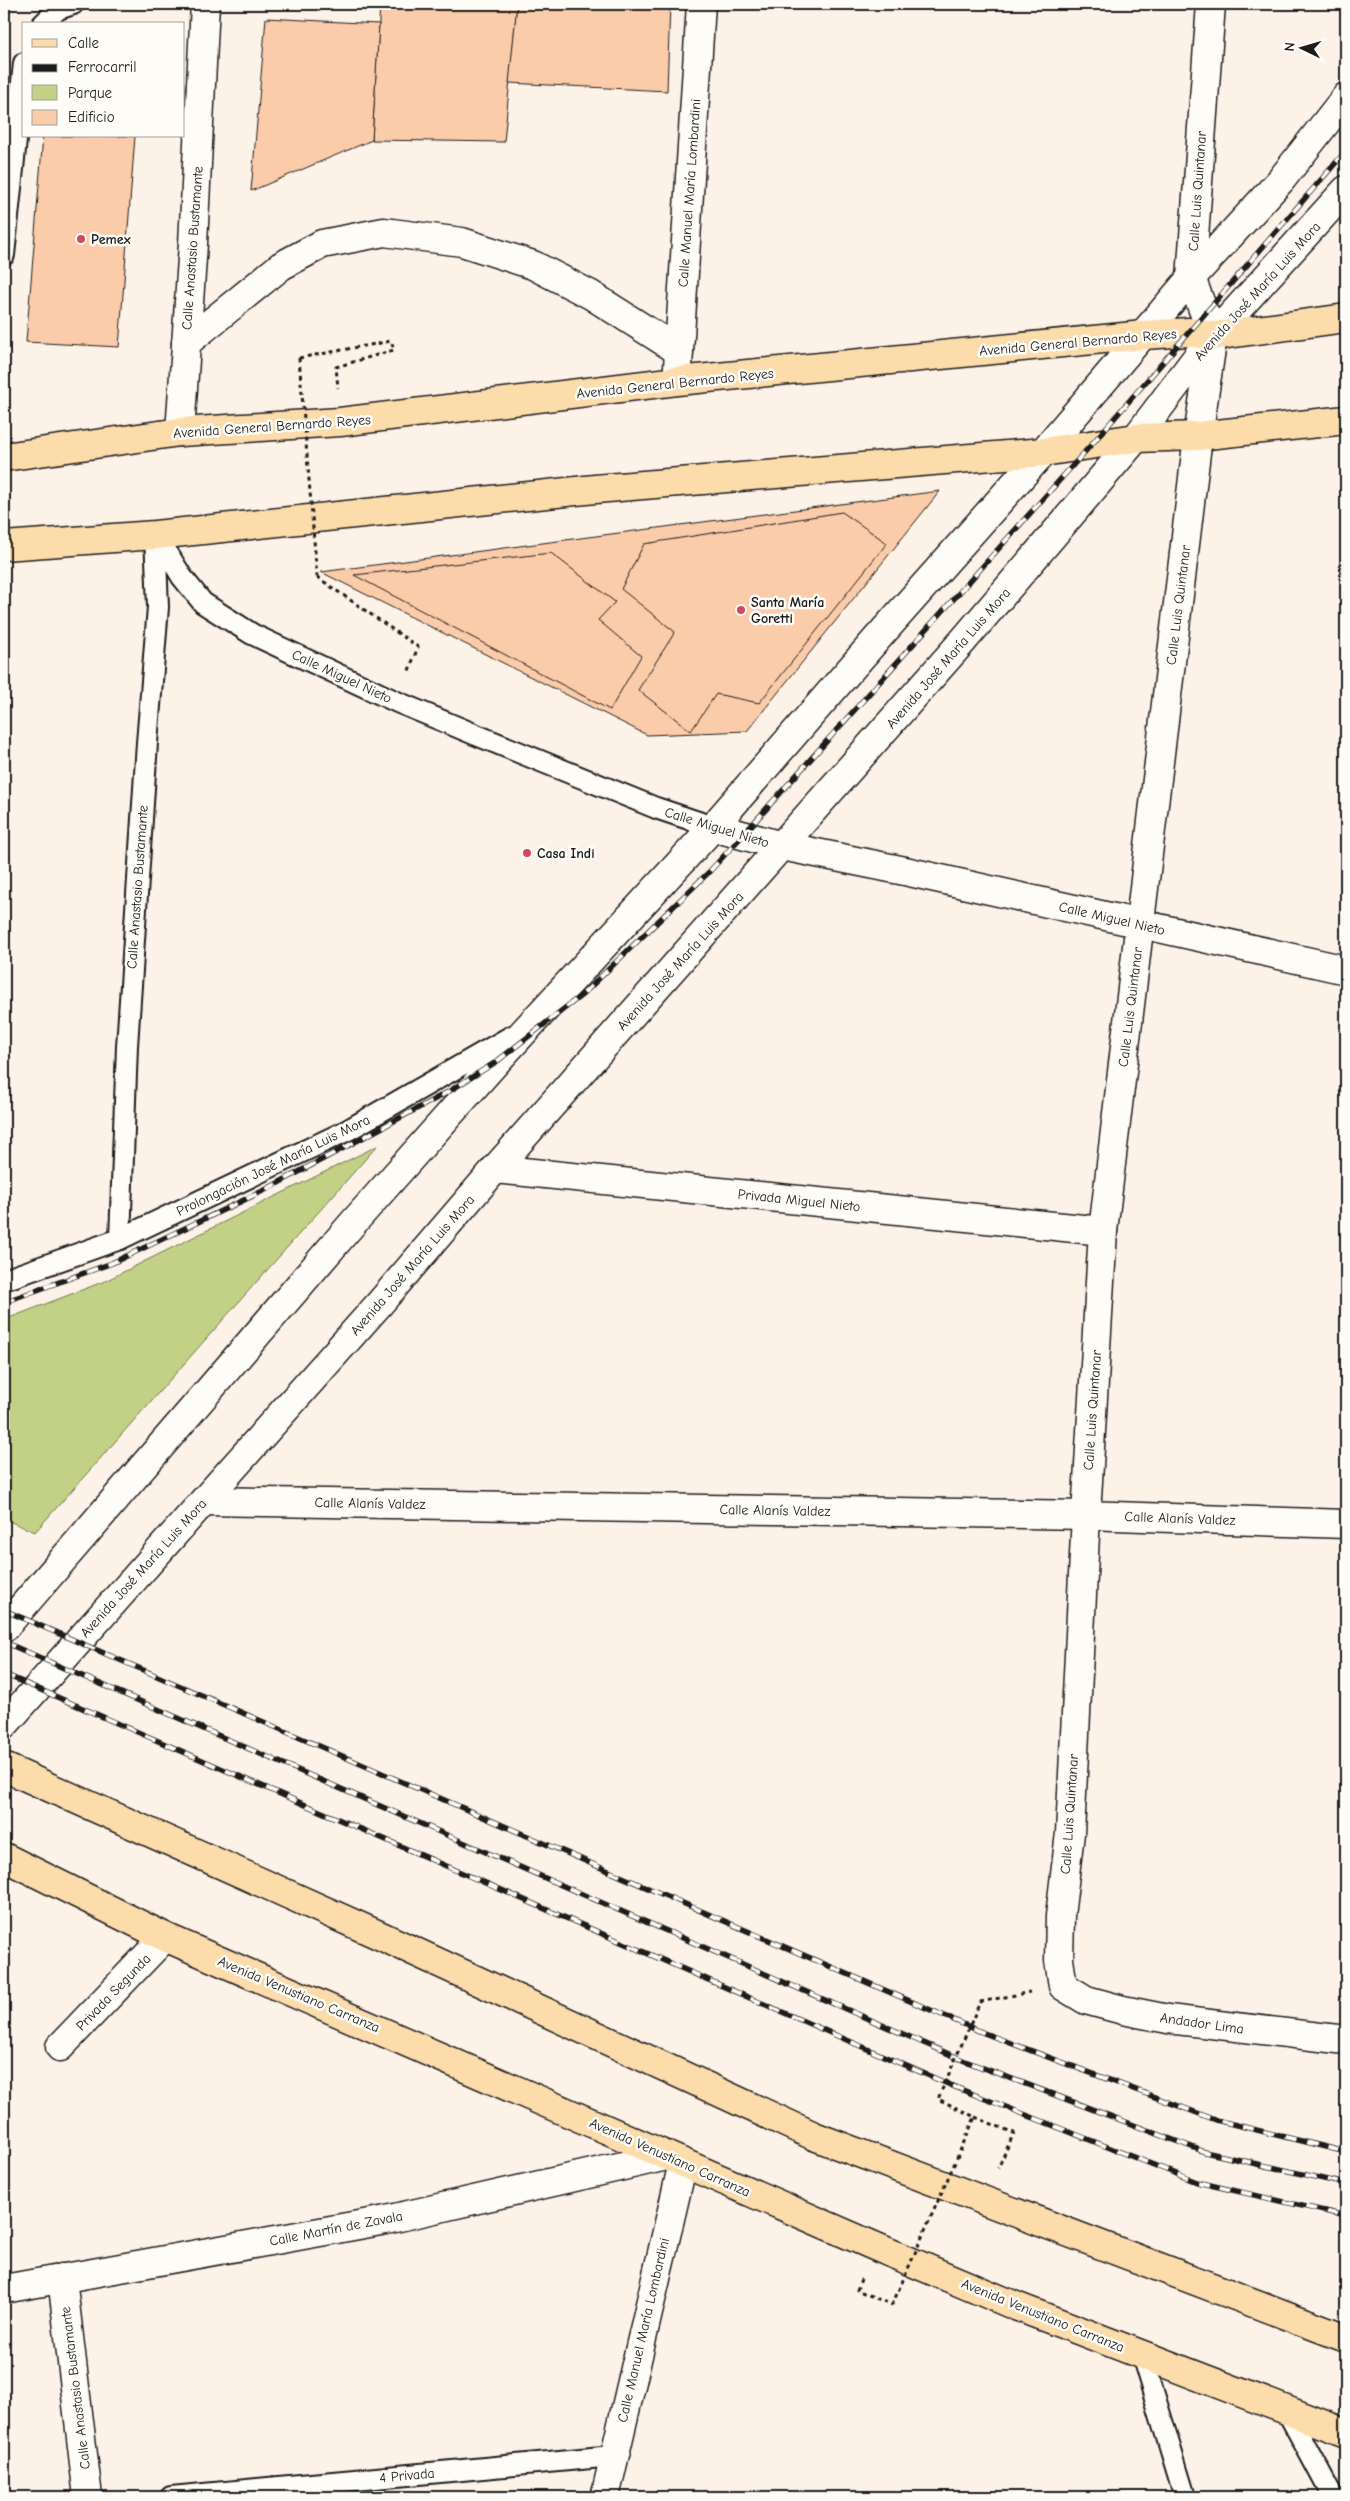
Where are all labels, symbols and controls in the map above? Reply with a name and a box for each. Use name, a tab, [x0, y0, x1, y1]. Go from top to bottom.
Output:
legend	[22, 22, 185, 138]
north arrow	[1278, 22, 1328, 72]
text: Calle	[68, 34, 100, 52]
text: N	[1281, 42, 1298, 52]
text: Ferrocarril	[68, 58, 136, 76]
text: Parque	[68, 84, 113, 102]
street label: Calle Manuel María Lombardini	[674, 98, 705, 288]
text: Edificio	[68, 108, 115, 126]
street label: Calle Luis Quintanar	[1185, 130, 1210, 252]
street label: Calle Anastasio Bustamante	[178, 166, 207, 330]
street label: Avenida José María Luis Mora	[1190, 218, 1324, 364]
place label: Pemex	[91, 231, 131, 248]
marker: Pemex	[75, 233, 87, 245]
street label: Avenida General Bernardo Reyes	[979, 325, 1178, 360]
street label: Avenida General Bernardo Reyes	[576, 365, 775, 402]
street label: Avenida General Bernardo Reyes	[173, 411, 372, 442]
street label: Calle Luis Quintanar	[1163, 544, 1194, 666]
street label: Avenida José María Luis Mora	[883, 584, 1014, 732]
place label: Santa María Goretti	[751, 594, 824, 627]
marker: Santa María Goretti	[735, 604, 747, 616]
street label: Calle Miguel Nieto	[289, 646, 394, 707]
street label: Calle Miguel Nieto	[663, 804, 771, 851]
street label: Calle Anastasio Bustamante	[123, 805, 152, 969]
place label: Casa Indi	[537, 845, 595, 862]
marker: Casa Indi	[521, 847, 533, 859]
street label: Avenida José María Luis Mora	[613, 888, 747, 1034]
street label: Calle Miguel Nieto	[1057, 898, 1167, 939]
street label: Calle Luis Quintanar	[1115, 946, 1146, 1068]
street label: Prolongación José María Luis Mora	[174, 1111, 373, 1220]
street label: Privada Miguel Nieto	[737, 1186, 861, 1215]
street label: Avenida José María Luis Mora	[347, 1191, 478, 1339]
street label: Calle Luis Quintanar	[1080, 1349, 1105, 1471]
street label: Calle Alanís Valdez	[314, 1494, 426, 1513]
street label: Avenida José María Luis Mora	[76, 1495, 210, 1641]
street label: Calle Alanís Valdez	[719, 1501, 831, 1520]
street label: Calle Alanís Valdez	[1124, 1508, 1236, 1529]
street label: Calle Luis Quintanar	[1057, 1753, 1082, 1875]
street label: Privada Segunda	[72, 1950, 154, 2034]
street label: Avenida Venustiano Carranza	[215, 1953, 382, 2036]
street label: Andador Lima	[1159, 2009, 1245, 2038]
street label: Avenida Venustiano Carranza	[587, 2114, 753, 2201]
street label: Calle Martín de Zavala	[268, 2207, 404, 2250]
street label: Calle Manuel María Lombardini	[614, 2236, 673, 2424]
street label: Avenida Venustiano Carranza	[959, 2275, 1127, 2356]
street label: Calle Anastasio Bustamante	[57, 2305, 94, 2470]
street label: 4 Privada	[379, 2465, 435, 2486]

